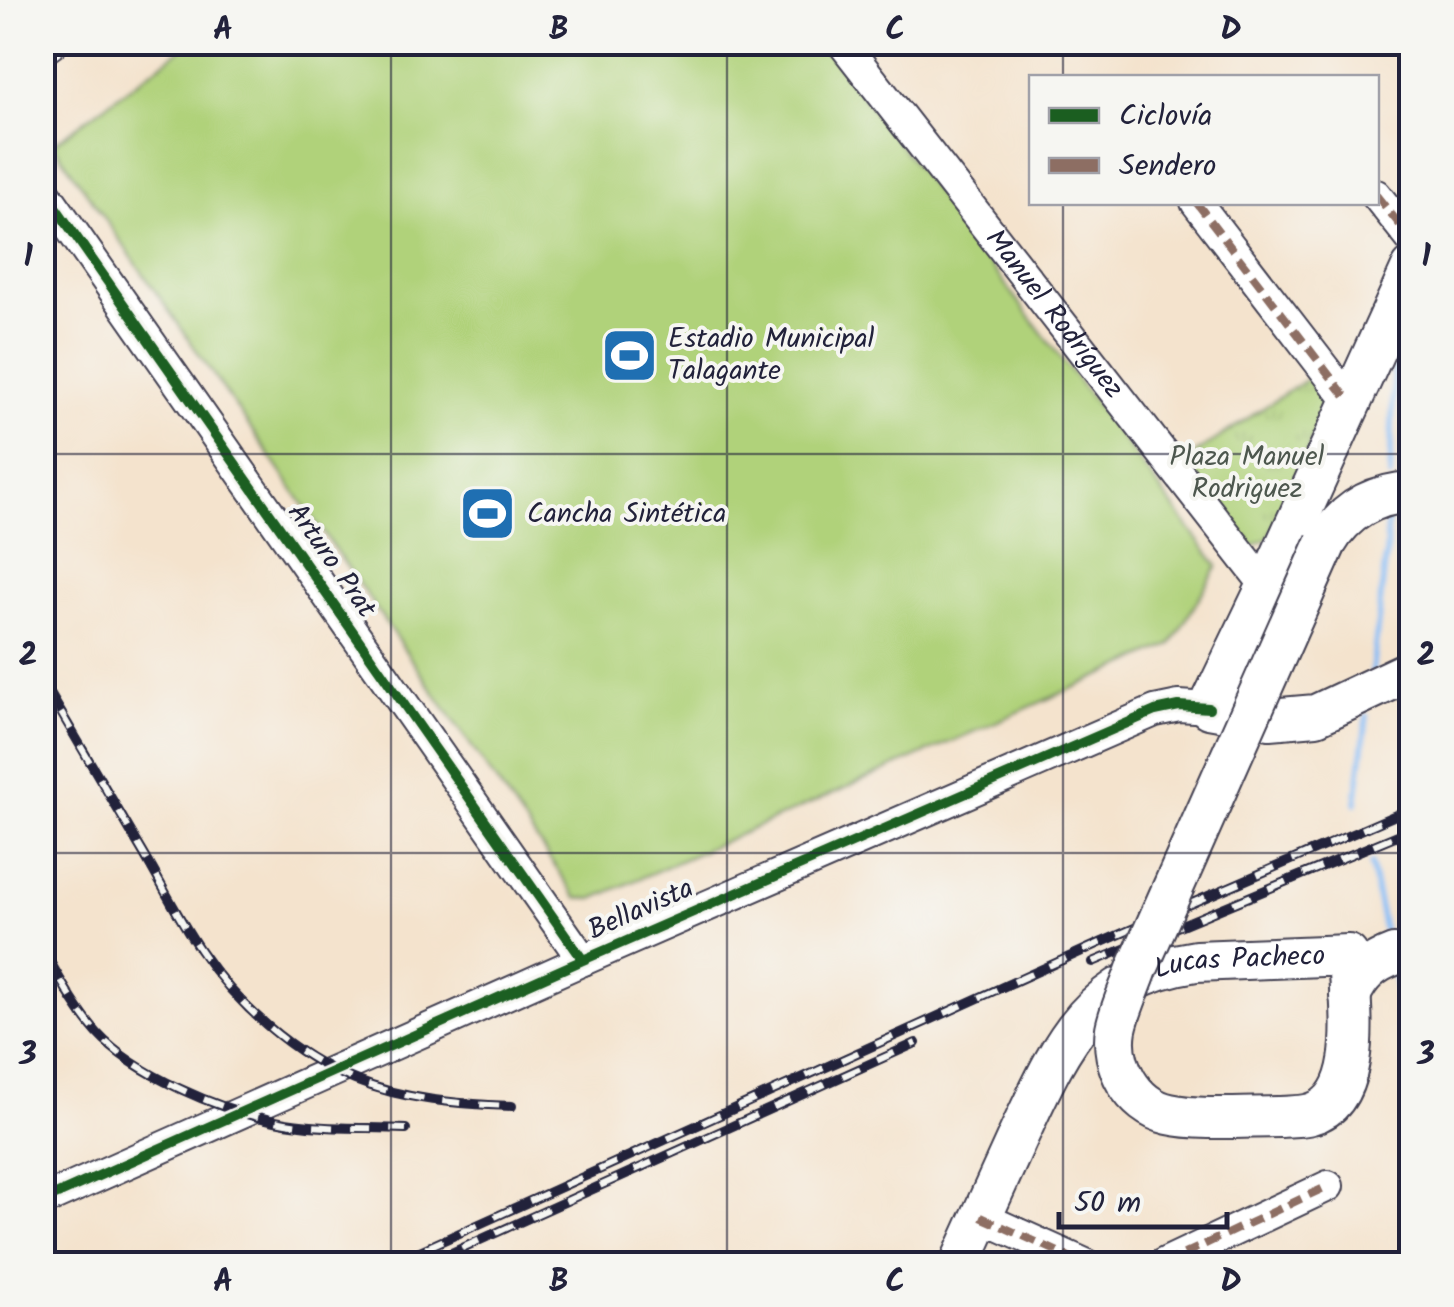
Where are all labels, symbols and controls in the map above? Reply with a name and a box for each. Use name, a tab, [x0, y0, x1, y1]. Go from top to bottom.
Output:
text: A	[213, 5, 233, 56]
text: B	[549, 5, 569, 56]
text: C	[885, 5, 905, 56]
text: D	[1220, 5, 1242, 56]
legend	[1029, 75, 1379, 205]
text: Ciclovía	[1119, 93, 1212, 141]
text: Sendero	[1119, 143, 1216, 191]
street label: Manuel Rodríguez	[973, 219, 1135, 409]
text: 1	[23, 232, 33, 283]
text: 1	[1421, 232, 1431, 283]
place label: Estadio Municipal Talagante	[668, 317, 875, 394]
sports icon: Estadio Municipal Talagante	[599, 325, 659, 385]
park label: Plaza Manuel Rodriguez	[1170, 435, 1325, 512]
sports icon: Cancha Sintética	[458, 484, 518, 544]
place label: Cancha Sintética	[527, 492, 726, 537]
street label: Arturo Prat	[275, 494, 388, 629]
text: 2	[19, 631, 37, 682]
text: 2	[1417, 631, 1435, 682]
street label: Bellavista	[581, 867, 701, 953]
street label: Lucas Pacheco	[1149, 933, 1326, 992]
text: 3	[18, 1030, 37, 1081]
text: 3	[1416, 1030, 1435, 1081]
scale bar	[1059, 1167, 1226, 1229]
text: 50 m	[1074, 1180, 1141, 1228]
text: A	[213, 1257, 233, 1307]
text: B	[549, 1257, 569, 1307]
text: C	[885, 1257, 905, 1307]
text: D	[1220, 1257, 1242, 1307]

